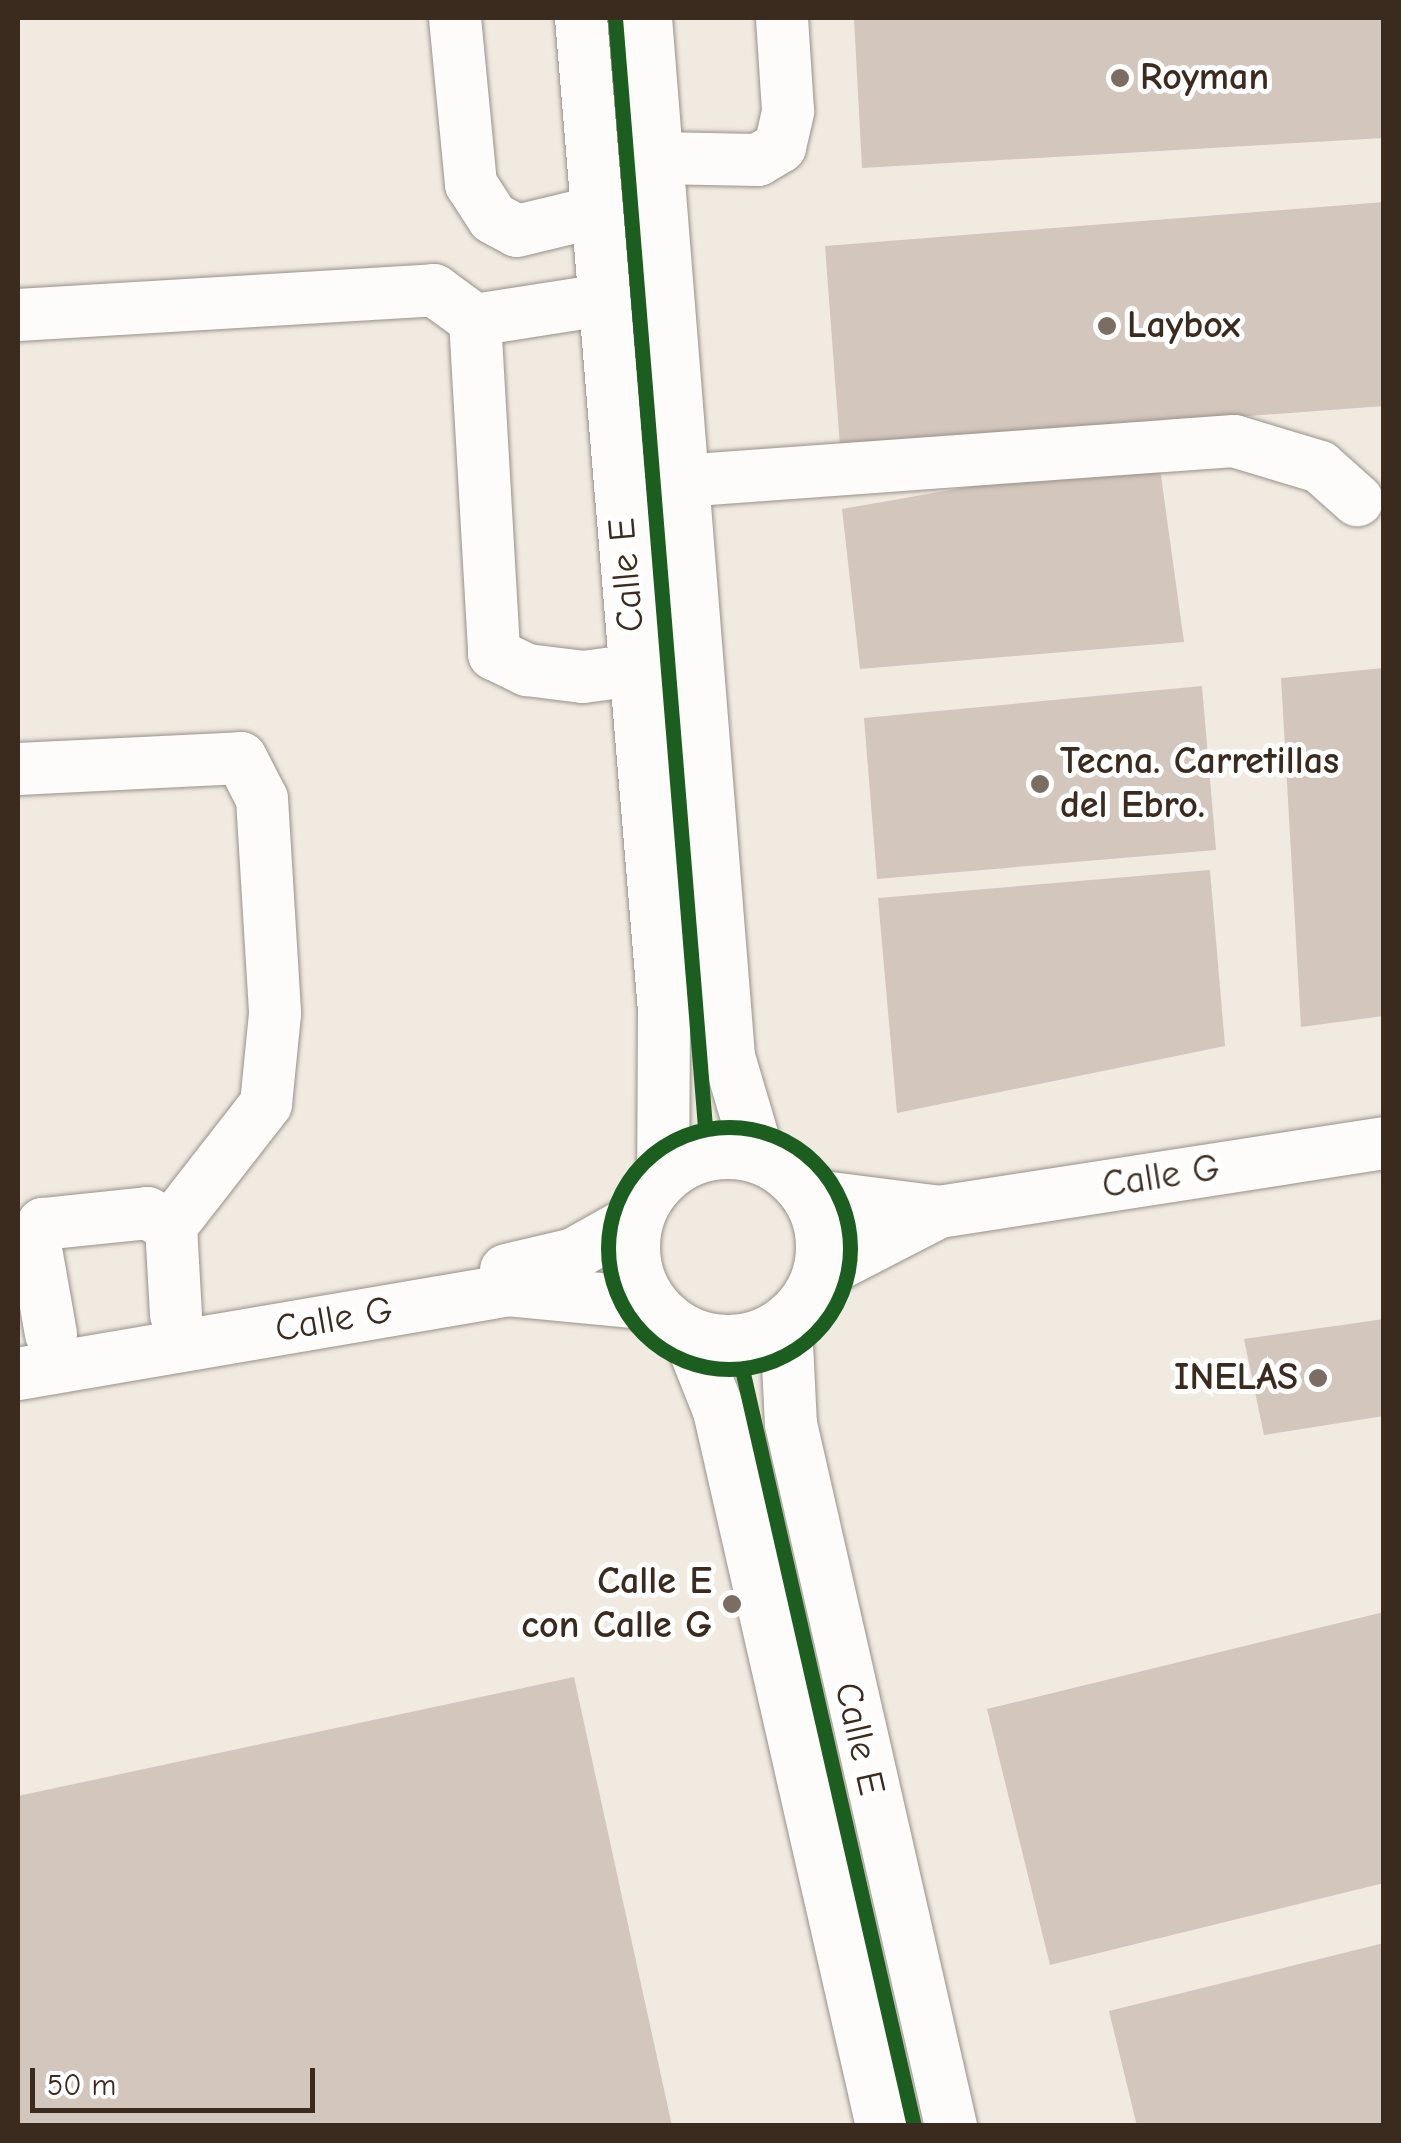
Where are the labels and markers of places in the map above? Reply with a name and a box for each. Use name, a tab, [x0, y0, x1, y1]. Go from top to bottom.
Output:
place label: Royman	[1140, 55, 1269, 101]
marker: Royman	[1109, 67, 1131, 89]
place label: Laybox	[1127, 303, 1240, 349]
marker: Laybox	[1096, 315, 1118, 337]
place label: Tecna. Carretillas del Ebro.	[1060, 739, 1339, 828]
marker: Tecna. Carretillas del Ebro.	[1029, 773, 1051, 795]
place label: INELAS	[1174, 1355, 1298, 1401]
marker: INELAS	[1307, 1367, 1329, 1389]
place label: Calle E con Calle G	[521, 1559, 712, 1648]
marker: Calle E con Calle G	[721, 1593, 743, 1615]

